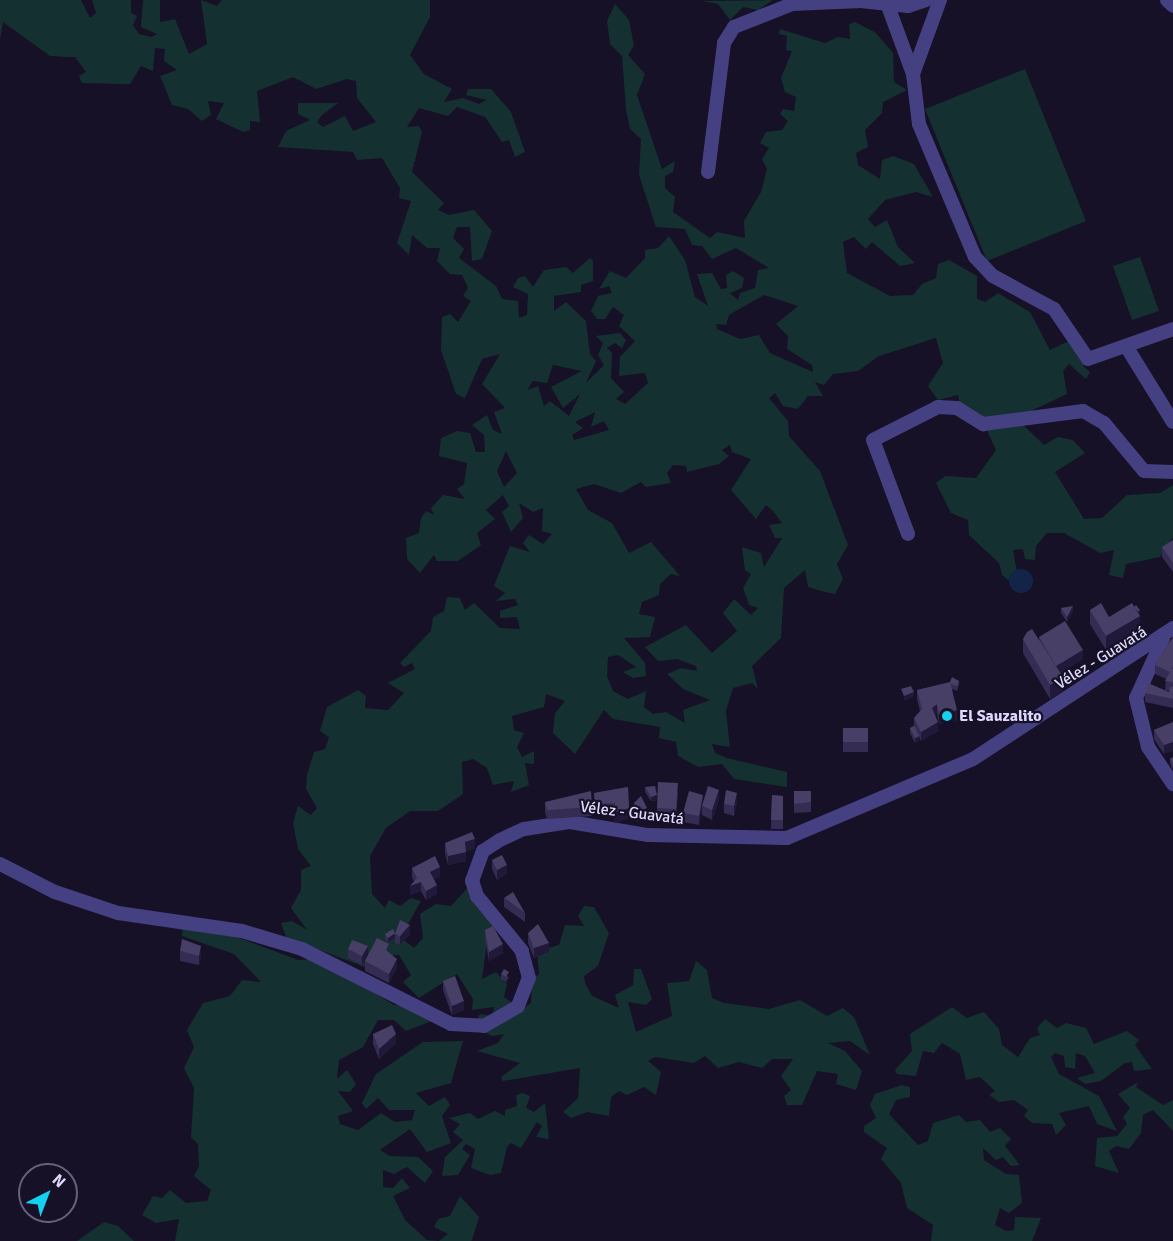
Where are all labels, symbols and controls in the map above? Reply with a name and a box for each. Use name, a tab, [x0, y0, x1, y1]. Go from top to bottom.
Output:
street label: Vélez - Guavatá	[1052, 622, 1150, 694]
place label: El Sauzalito	[959, 706, 1042, 726]
marker: El Sauzalito	[940, 709, 954, 723]
street label: Vélez - Guavatá	[579, 797, 685, 829]
north arrow	[18, 1163, 78, 1223]
text: N	[48, 1170, 70, 1192]

